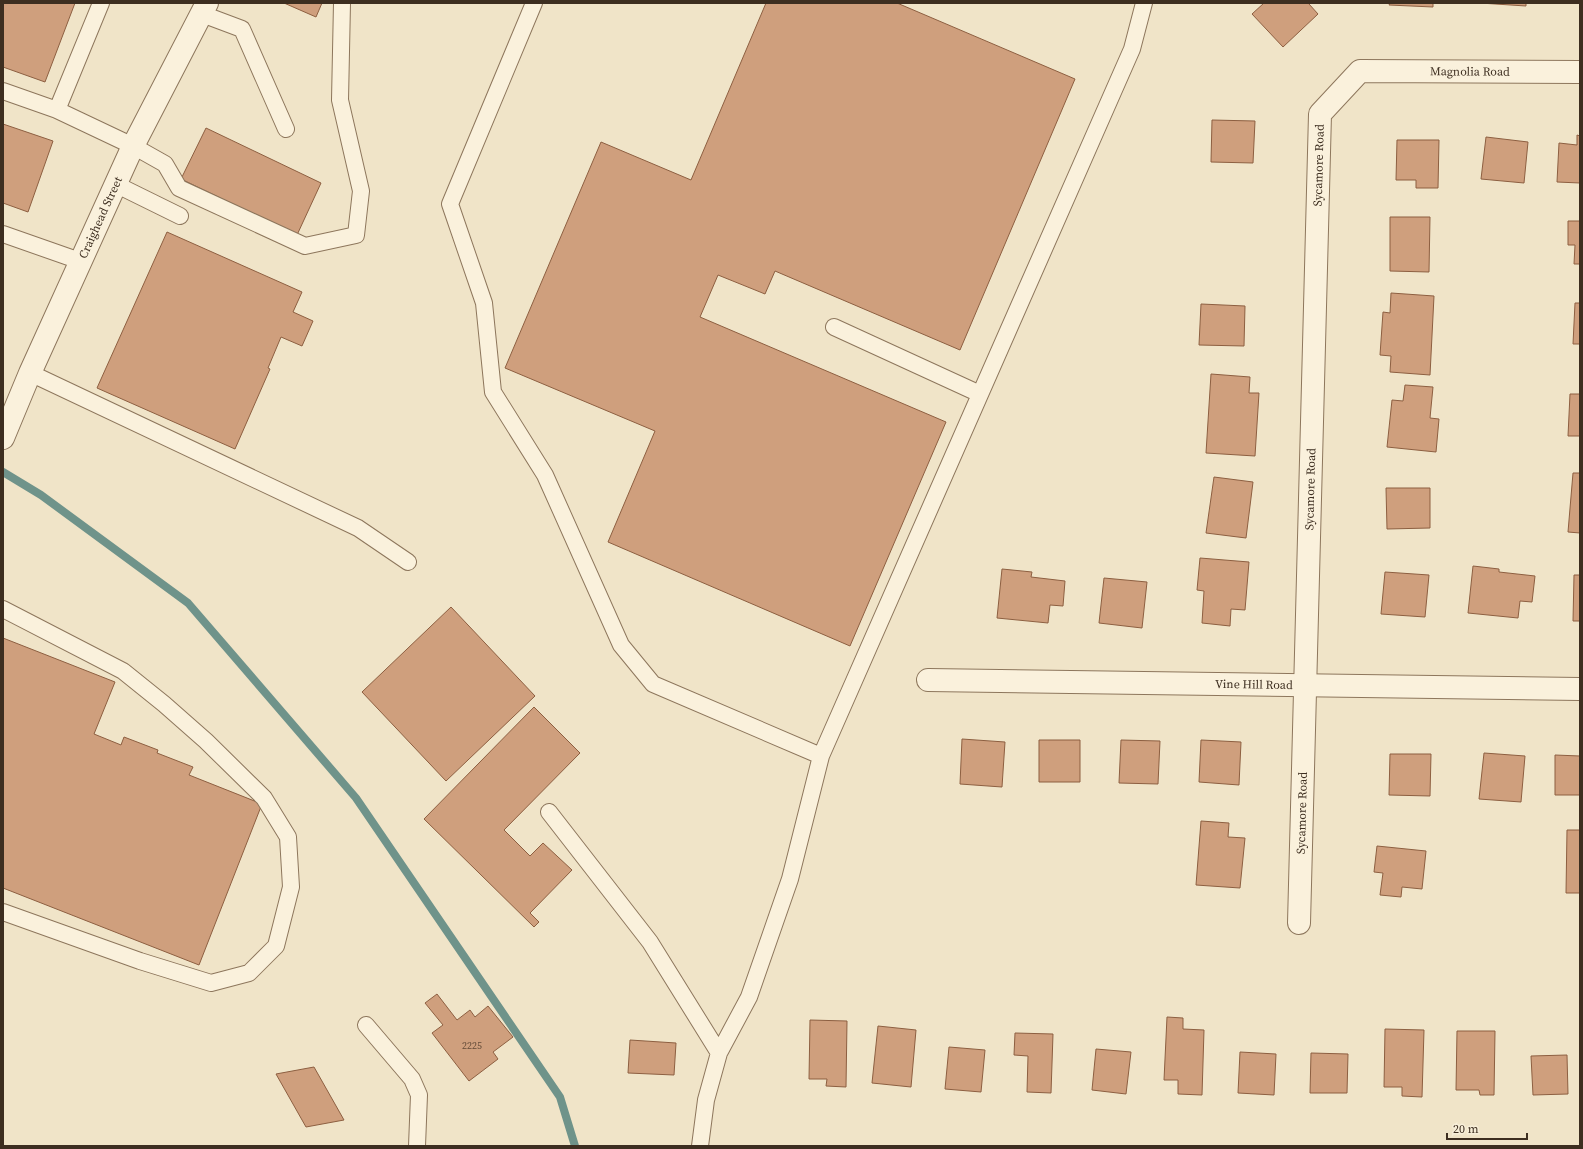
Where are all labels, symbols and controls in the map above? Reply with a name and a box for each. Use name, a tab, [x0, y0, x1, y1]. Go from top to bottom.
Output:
street label: Magnolia Road	[1430, 63, 1510, 80]
street label: Sycamore Road	[1310, 124, 1328, 207]
street label: Craighead Street	[75, 174, 126, 261]
street label: Sycamore Road	[1301, 448, 1319, 530]
street label: Vine Hill Road	[1215, 676, 1293, 693]
street label: Sycamore Road	[1293, 772, 1311, 854]
house number: 2225	[462, 1039, 482, 1052]
scale bar	[1447, 1115, 1527, 1141]
text: 20 m	[1453, 1121, 1479, 1137]

